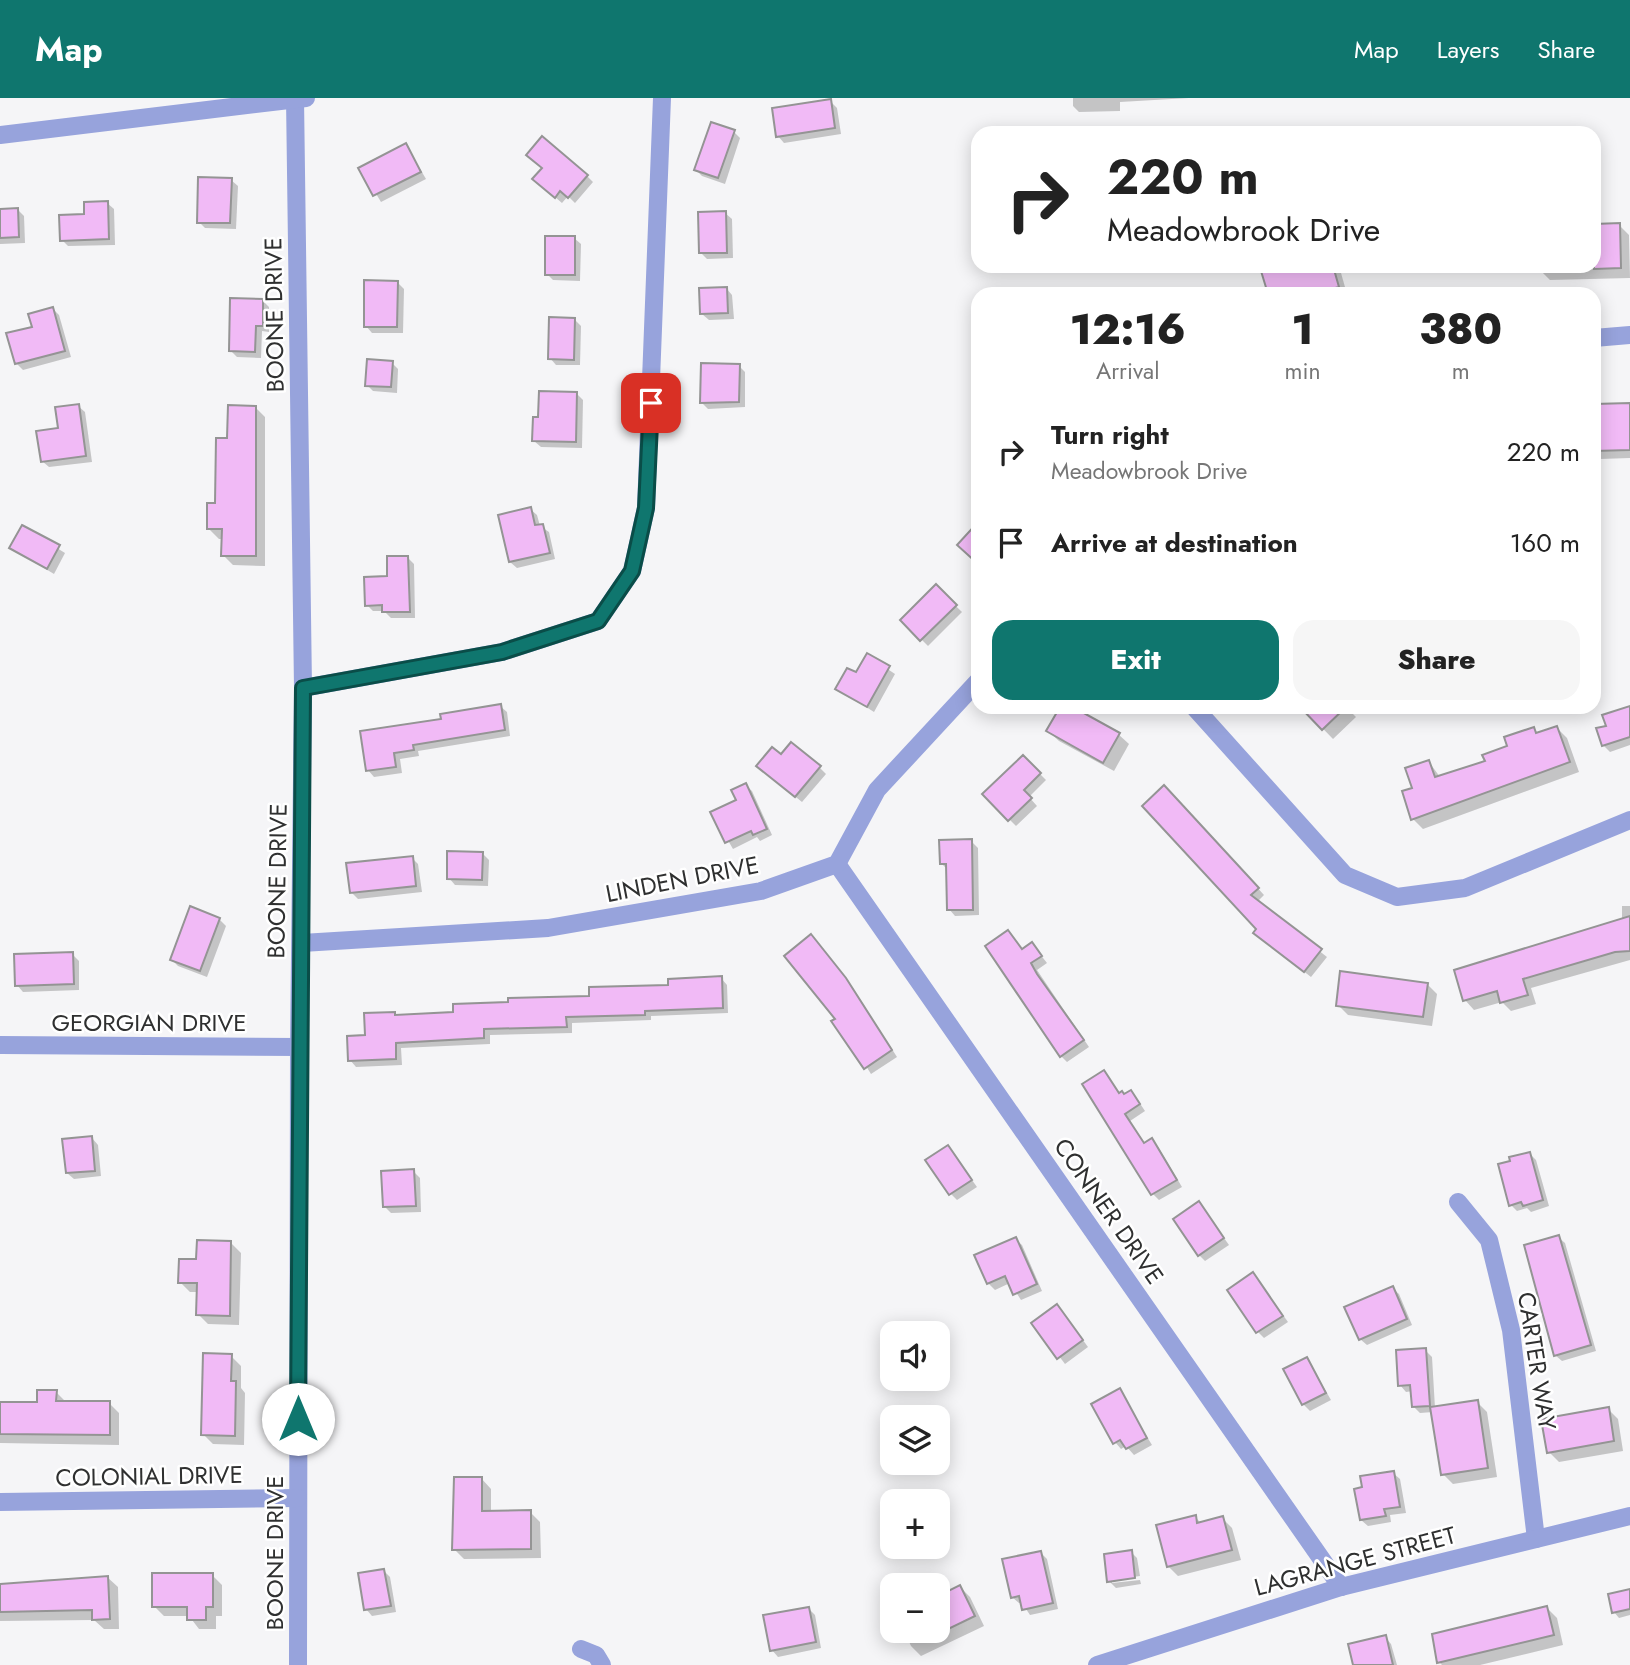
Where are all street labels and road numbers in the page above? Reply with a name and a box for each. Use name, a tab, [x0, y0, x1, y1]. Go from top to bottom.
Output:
street label: BOONE DRIVE	[255, 237, 293, 393]
street label: BOONE DRIVE	[258, 803, 296, 959]
street label: LINDEN DRIVE	[602, 847, 762, 911]
street label: GEORGIAN DRIVE	[52, 1005, 247, 1040]
street label: CONNER DRIVE	[1046, 1131, 1172, 1291]
street label: CARTER WAY	[1509, 1289, 1565, 1433]
street label: COLONIAL DRIVE	[55, 1457, 243, 1495]
street label: BOONE DRIVE	[257, 1476, 292, 1631]
street label: LAGRANGE STREET	[1250, 1517, 1460, 1605]

